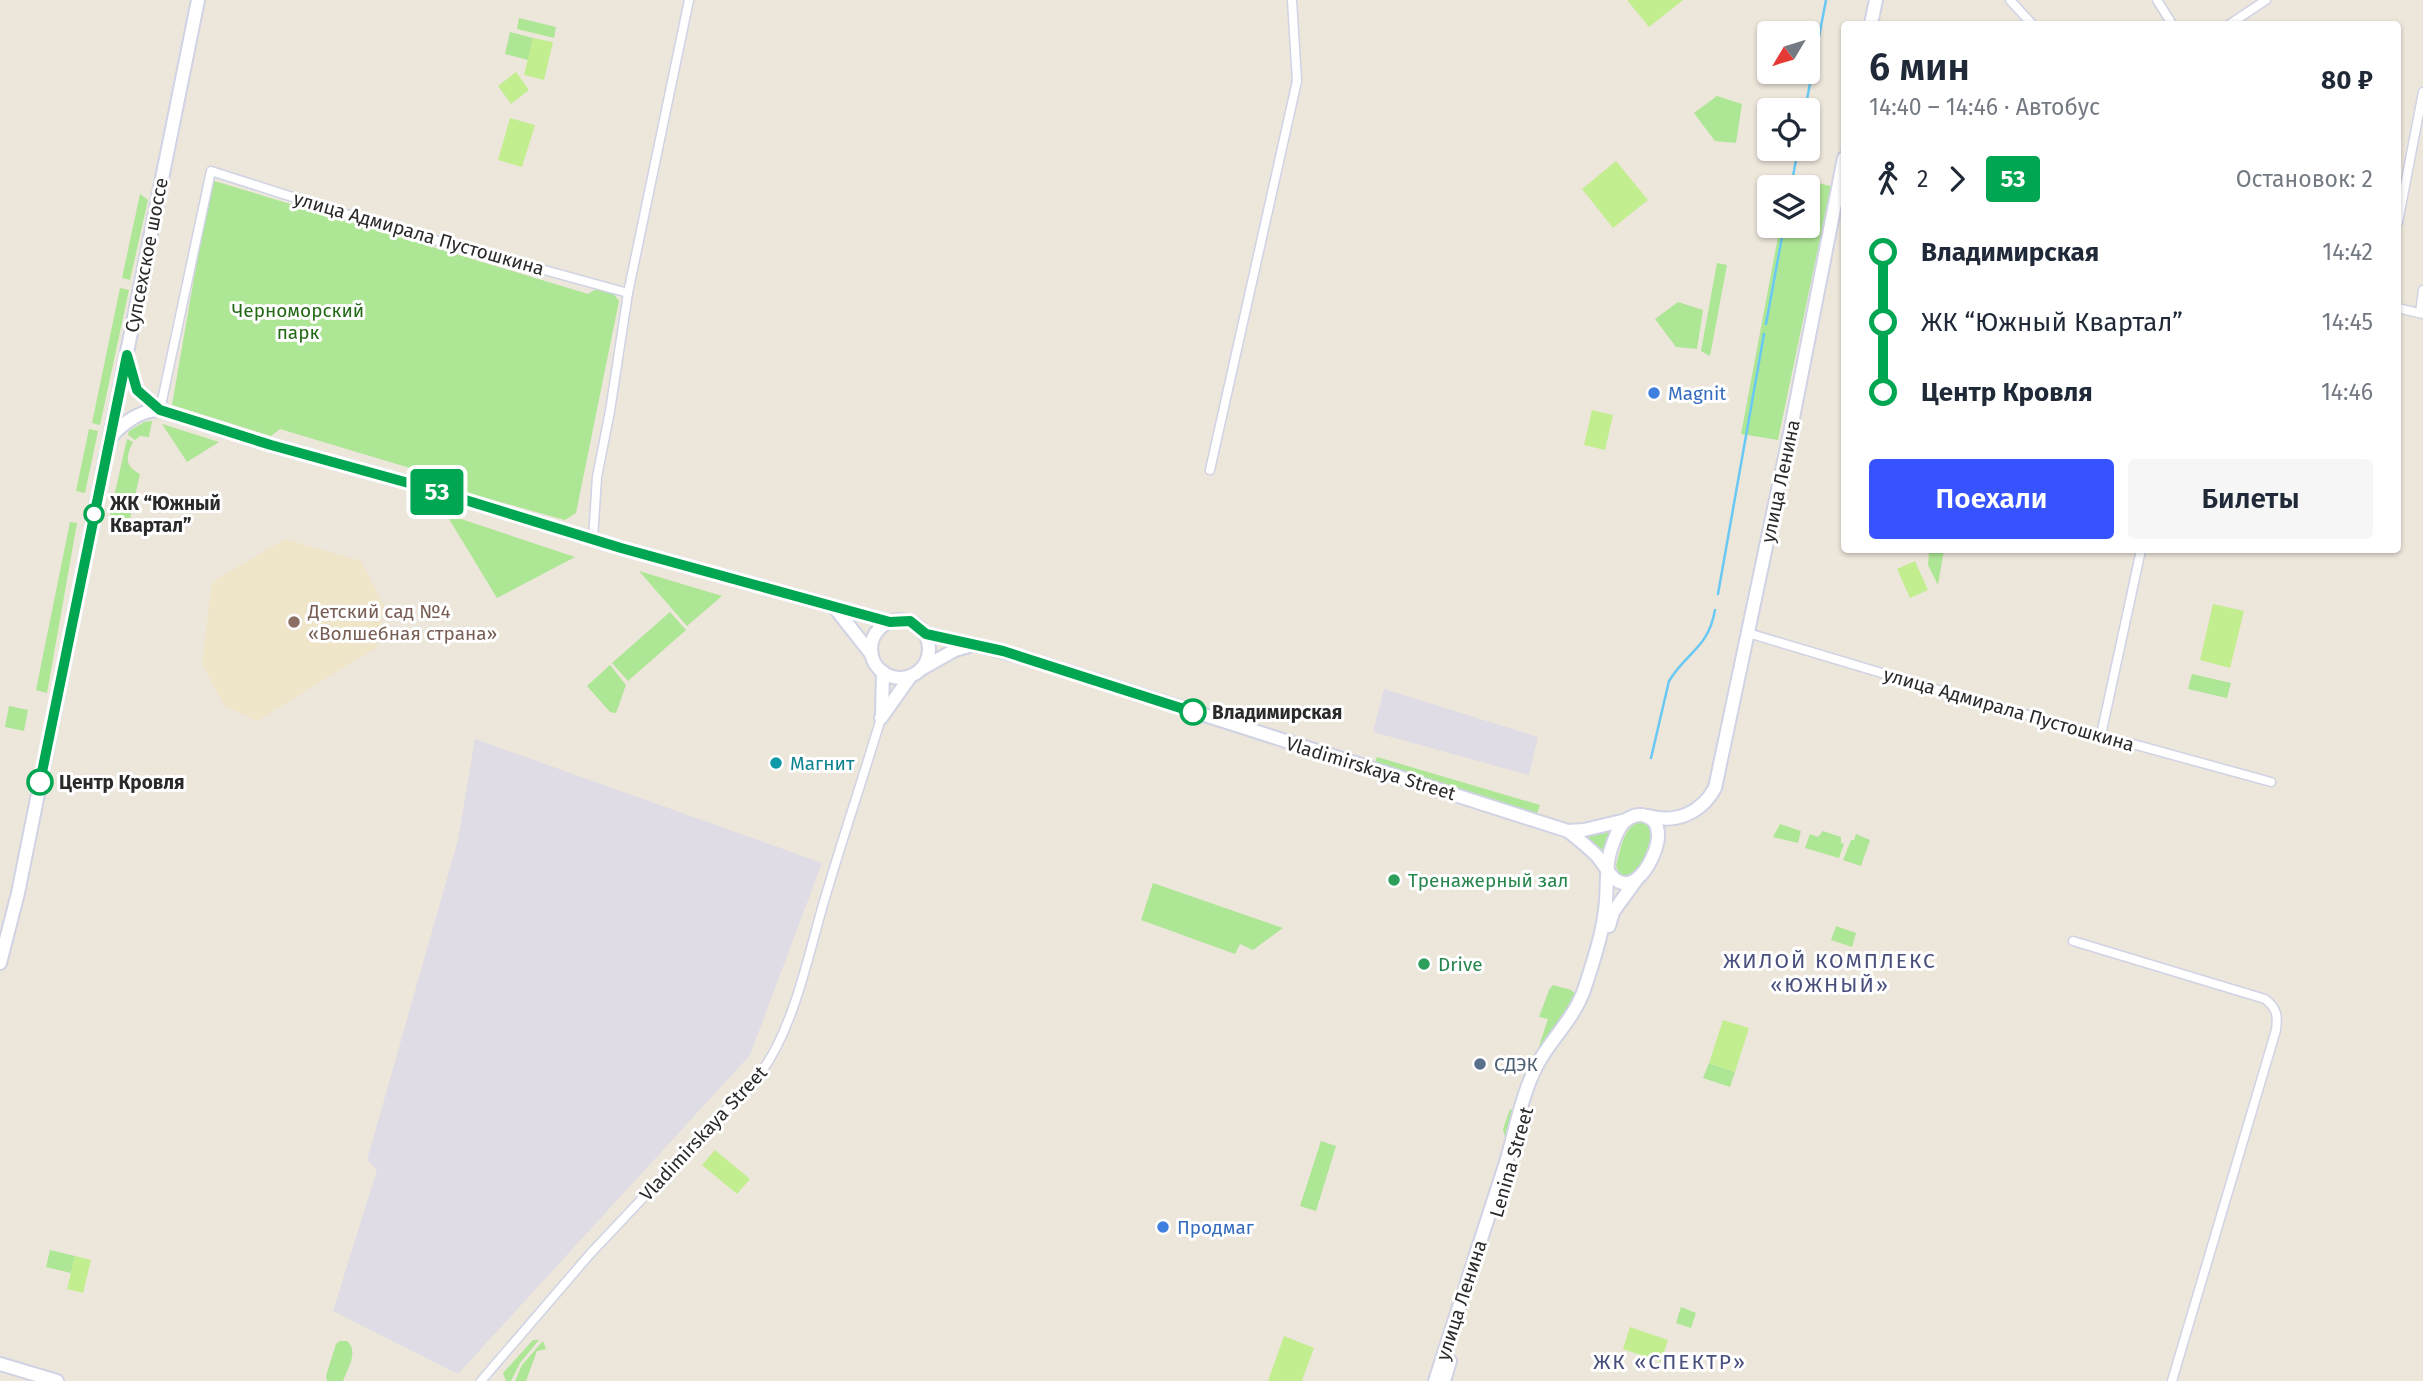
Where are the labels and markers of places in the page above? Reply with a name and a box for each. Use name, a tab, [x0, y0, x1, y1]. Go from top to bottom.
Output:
place label: Magnit	[1668, 382, 1726, 405]
marker: Magnit	[1646, 385, 1662, 401]
place label: ЖК “Южный Квартал”	[109, 492, 221, 537]
marker: ЖК “Южный Квартал”	[84, 504, 104, 524]
place label: Детский сад №4 «Волшебная страна»	[307, 600, 497, 645]
marker: Детский сад №4 «Волшебная страна»	[286, 614, 302, 630]
marker: Владимирская	[1180, 699, 1206, 725]
place label: Владимирская	[1212, 701, 1342, 724]
place label: Магнит	[790, 752, 855, 775]
marker: Магнит	[768, 755, 784, 771]
marker: Центр Кровля	[27, 769, 53, 795]
place label: Центр Кровля	[59, 771, 185, 794]
place label: Тренажерный зал	[1408, 869, 1568, 892]
marker: Тренажерный зал	[1386, 872, 1402, 888]
place label: Drive	[1438, 953, 1483, 976]
marker: Drive	[1416, 956, 1432, 972]
place label: СДЭК	[1494, 1053, 1538, 1076]
marker: СДЭК	[1472, 1056, 1488, 1072]
place label: Продмаг	[1177, 1216, 1255, 1239]
marker: Продмаг	[1155, 1219, 1171, 1235]

